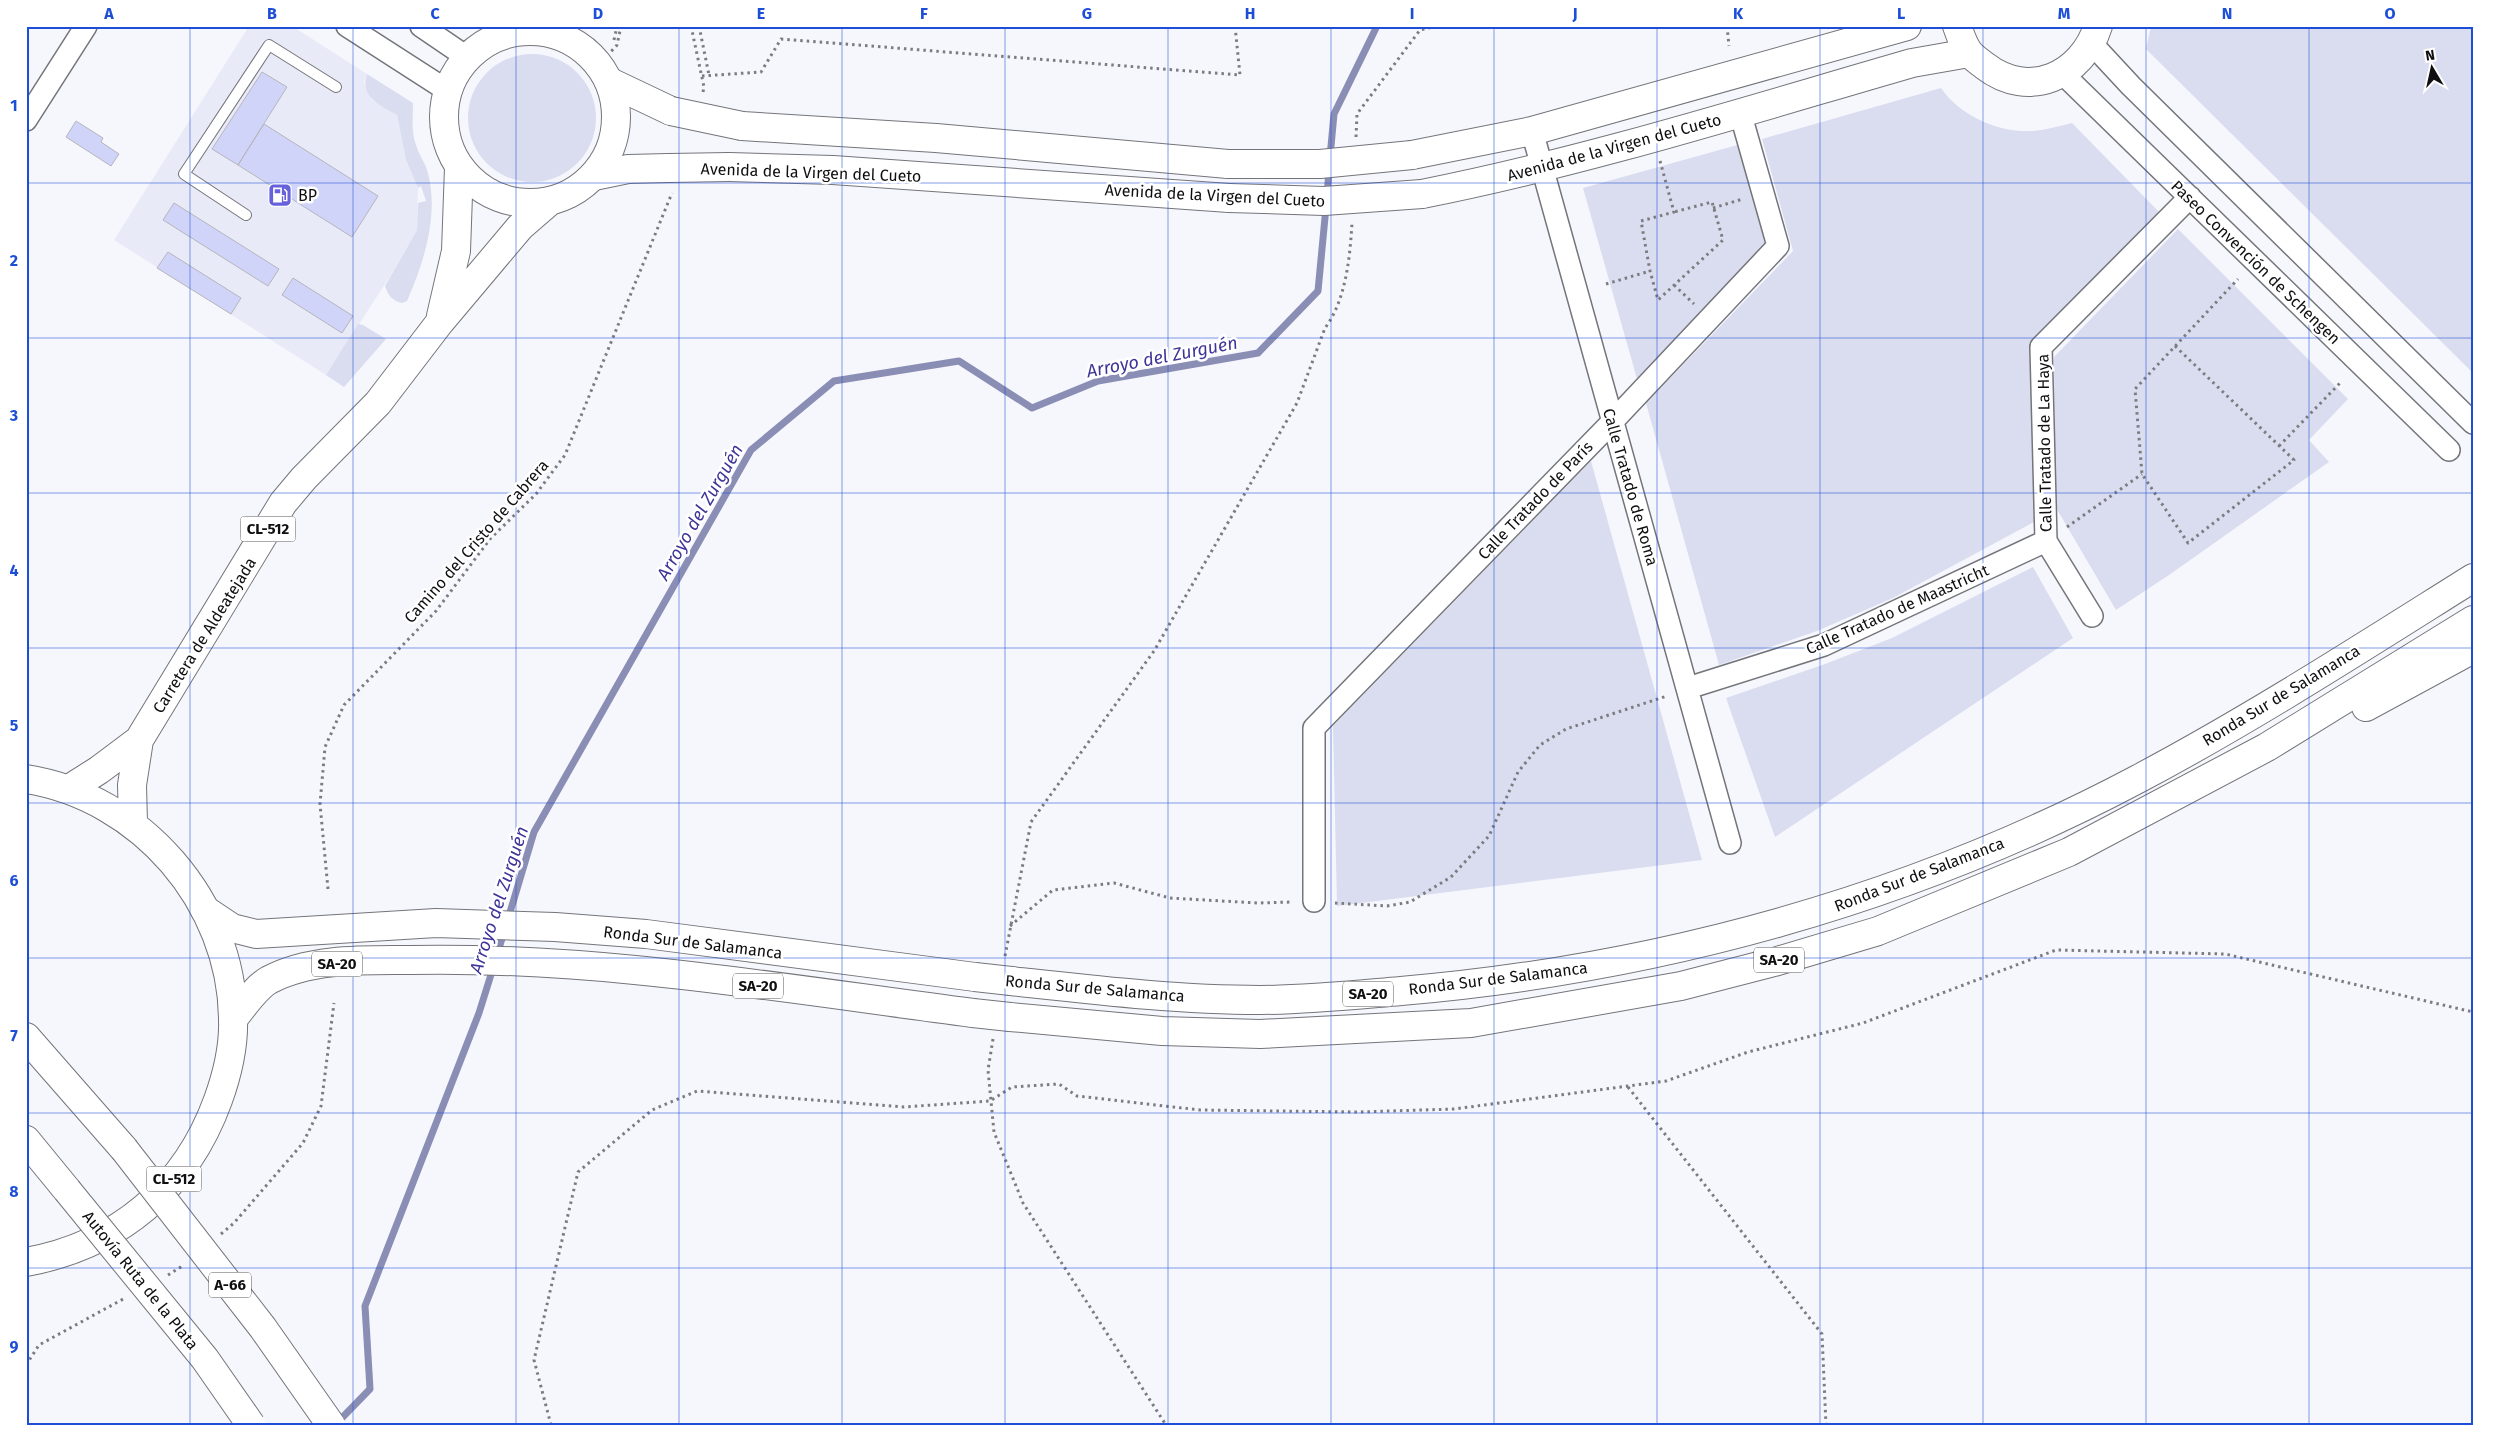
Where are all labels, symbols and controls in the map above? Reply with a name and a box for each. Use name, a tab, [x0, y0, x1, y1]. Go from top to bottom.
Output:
text: A	[103, 4, 114, 23]
text: B	[267, 4, 277, 23]
text: C	[430, 4, 440, 23]
text: D	[593, 4, 603, 23]
text: E	[757, 4, 765, 23]
text: F	[920, 4, 928, 23]
text: G	[1082, 4, 1092, 23]
text: H	[1245, 4, 1255, 23]
text: I	[1410, 4, 1414, 23]
text: J	[1571, 4, 1578, 23]
text: K	[1733, 4, 1744, 23]
text: L	[1897, 4, 1905, 23]
text: M	[2058, 4, 2071, 23]
text: N	[2222, 4, 2232, 23]
text: O	[2384, 4, 2396, 23]
north arrow	[2406, 42, 2456, 92]
text: N	[2424, 47, 2436, 65]
text: 1	[10, 96, 18, 115]
street label: Avenida de la Virgen del Cueto	[1505, 110, 1723, 185]
street label: Avenida de la Virgen del Cueto	[700, 159, 922, 186]
street label: Paseo Convención de Schengen	[2167, 176, 2344, 348]
street label: Avenida de la Virgen del Cueto	[1104, 180, 1326, 211]
fuel station icon: BP	[267, 182, 293, 208]
place label: BP	[298, 186, 317, 205]
text: 2	[10, 251, 18, 270]
water label: Arroyo del Zurguén	[1084, 332, 1239, 383]
street label: Calle Tratado de La Haya	[2033, 354, 2056, 532]
text: 3	[9, 406, 18, 425]
street label: Calle Tratado de Roma	[1599, 406, 1662, 568]
street label: Calle Tratado de París	[1474, 437, 1597, 563]
water label: Arroyo del Zurguén	[652, 440, 748, 585]
street label: Camino del Cristo de Cabrera	[400, 456, 552, 627]
road number: CL-512	[240, 516, 296, 542]
street label: Carretera de Aldeatejada	[149, 554, 260, 717]
street label: Calle Tratado de Maastricht	[1803, 560, 1992, 658]
text: 4	[9, 561, 19, 580]
street label: Ronda Sur de Salamanca	[2199, 641, 2363, 750]
text: 5	[10, 716, 19, 735]
water label: Arroyo del Zurguén	[465, 824, 533, 977]
street label: Ronda Sur de Salamanca	[1832, 833, 2007, 916]
text: 6	[9, 871, 19, 890]
street label: Ronda Sur de Salamanca	[602, 922, 784, 963]
road number: SA-20	[1754, 948, 1804, 972]
road number: SA-20	[312, 952, 362, 976]
street label: Ronda Sur de Salamanca	[1407, 958, 1589, 999]
street label: Ronda Sur de Salamanca	[1004, 971, 1186, 1006]
road number: SA-20	[733, 974, 783, 998]
road number: SA-20	[1343, 982, 1393, 1006]
text: 7	[10, 1026, 18, 1045]
road number: CL-512	[146, 1166, 202, 1192]
text: 8	[9, 1182, 19, 1201]
street label: Autovía Ruta de la Plata	[79, 1207, 202, 1354]
road number: A-66	[209, 1272, 251, 1298]
text: 9	[10, 1337, 19, 1356]

